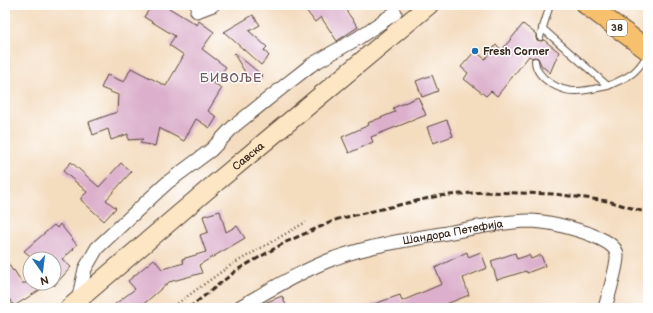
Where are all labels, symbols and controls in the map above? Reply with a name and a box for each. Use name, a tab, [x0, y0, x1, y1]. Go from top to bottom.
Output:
road number: 38	[607, 20, 627, 36]
place label: Fresh Corner	[483, 45, 550, 58]
marker: Fresh Corner	[470, 46, 480, 56]
district label: БИВОЉЕ	[200, 70, 262, 86]
street label: Савска	[230, 139, 267, 173]
street label: Шандора Петефија	[401, 217, 504, 247]
north arrow	[22, 251, 62, 291]
text: N	[39, 273, 50, 288]

